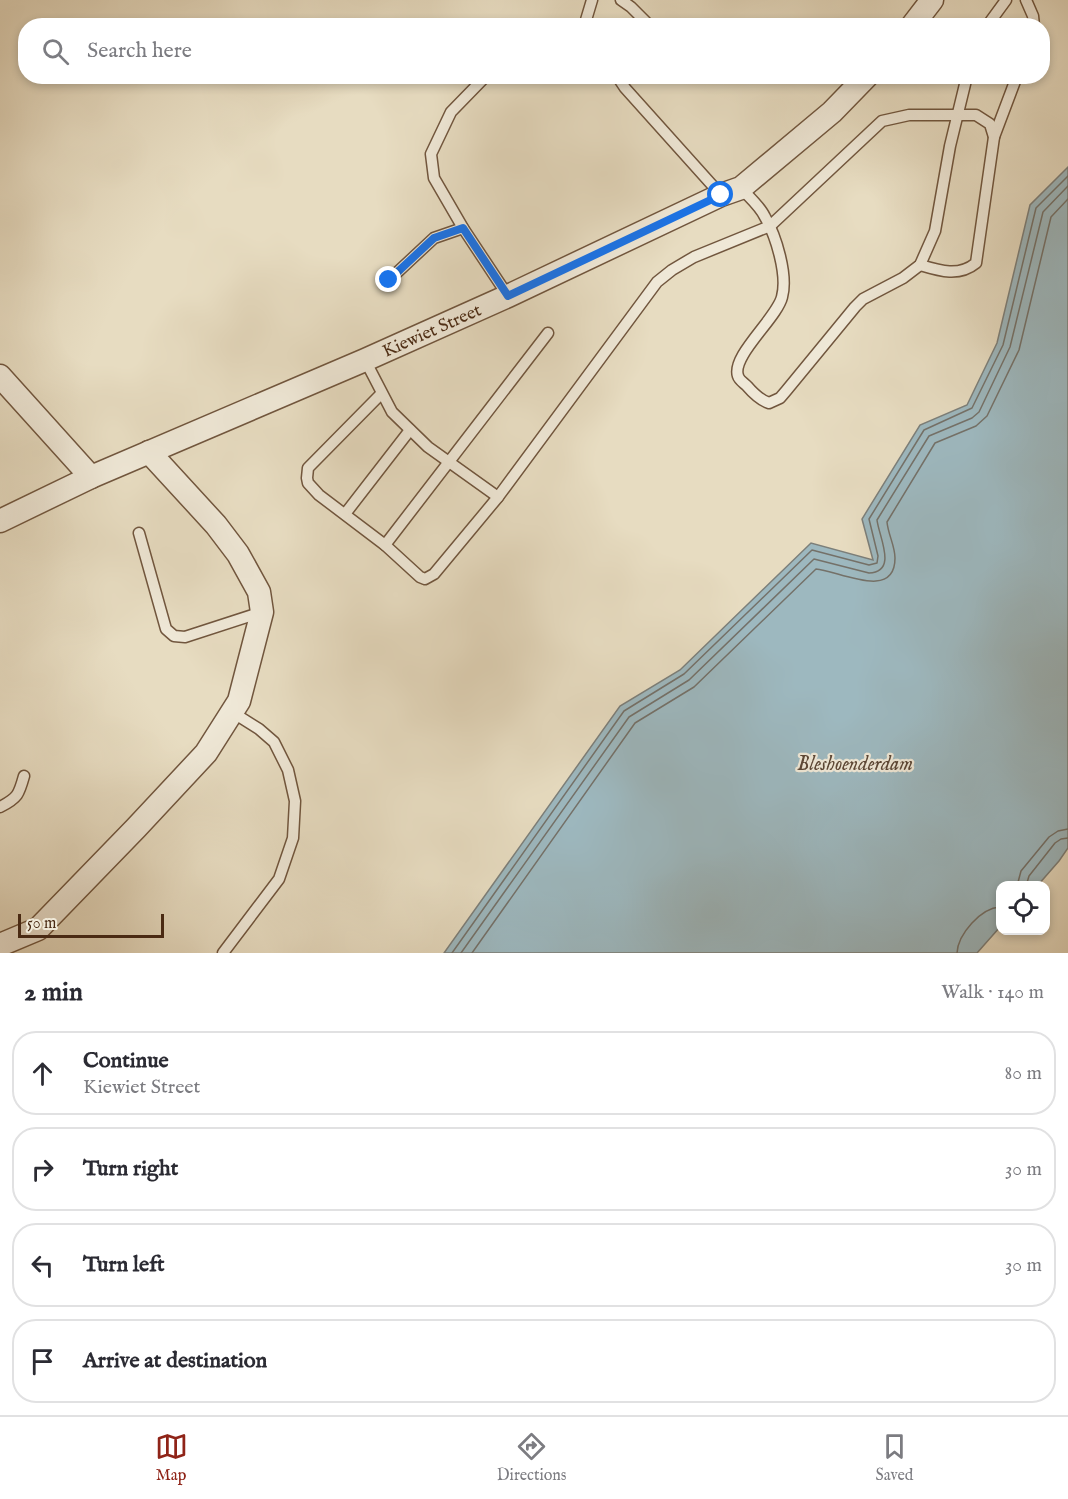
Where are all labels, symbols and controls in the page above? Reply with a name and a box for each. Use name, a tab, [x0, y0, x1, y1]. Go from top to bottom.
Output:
search box	[18, 18, 1050, 84]
icon: search	[39, 35, 72, 68]
text: Search here	[87, 37, 192, 65]
route start	[707, 181, 733, 207]
route end	[375, 266, 401, 292]
street label: Kiewiet Street	[379, 299, 485, 364]
water label: Bleshoenderdam	[797, 752, 913, 777]
map controls	[996, 881, 1050, 935]
button: locate	[996, 881, 1050, 935]
scale bar	[18, 911, 164, 938]
text: 50 m	[27, 914, 56, 934]
text: 2 min	[24, 976, 83, 1009]
text: Walk · 140 m	[941, 980, 1044, 1005]
text: Continue	[83, 1047, 169, 1075]
icon: ahead	[26, 1057, 59, 1090]
text: 80 m	[1005, 1061, 1042, 1086]
text: Kiewiet Street	[83, 1075, 200, 1100]
icon: right	[26, 1153, 59, 1186]
text: Turn right	[83, 1155, 178, 1183]
text: 30 m	[1005, 1157, 1042, 1182]
icon: left	[26, 1249, 59, 1282]
text: Turn left	[83, 1251, 165, 1279]
text: 30 m	[1005, 1253, 1042, 1278]
icon: arrive	[26, 1345, 59, 1378]
text: Arrive at destination	[83, 1347, 267, 1375]
tab: Map	[155, 1430, 188, 1486]
tab: Directions	[497, 1430, 566, 1486]
tab: Saved	[876, 1430, 913, 1486]

